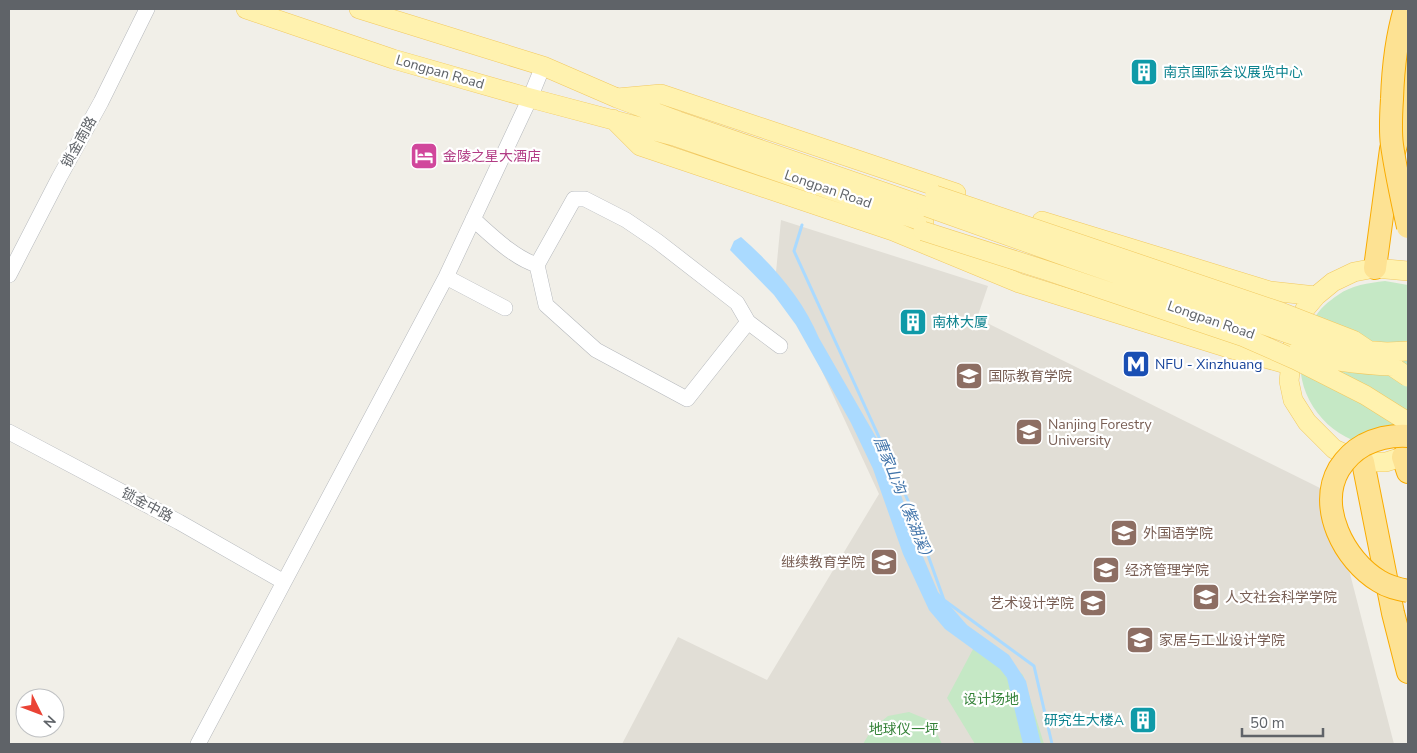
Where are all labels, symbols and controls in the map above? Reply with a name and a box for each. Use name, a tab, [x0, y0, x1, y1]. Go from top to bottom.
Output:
street label: Longpan Road	[394, 50, 486, 94]
building icon: 南京国际会议展览中心	[1129, 57, 1159, 87]
place label: 南京国际会议展览中心	[1163, 63, 1303, 82]
street label: 锁金南路	[57, 113, 101, 171]
hotel icon: 金陵之星大酒店	[409, 141, 439, 171]
place label: 金陵之星大酒店	[443, 147, 541, 166]
street label: Longpan Road	[782, 165, 874, 213]
street label: Longpan Road	[1165, 296, 1257, 344]
building icon: 南林大厦	[898, 307, 928, 337]
place label: 南林大厦	[932, 313, 988, 332]
metro station icon: NFU - Xinzhuang	[1121, 349, 1151, 379]
place label: NFU - Xinzhuang	[1155, 355, 1263, 374]
school or university icon: 国际教育学院	[954, 361, 984, 391]
place label: 国际教育学院	[988, 367, 1072, 386]
place label: Nanjing Forestry University	[1048, 415, 1153, 450]
school or university icon: Nanjing Forestry University	[1014, 417, 1044, 447]
water label: 唐家山沟（紫湖溪）	[869, 434, 939, 566]
street label: 锁金中路	[118, 483, 176, 527]
school or university icon: 外国语学院	[1109, 518, 1139, 548]
place label: 外国语学院	[1143, 524, 1213, 543]
school or university icon: 继续教育学院	[869, 547, 899, 577]
place label: 继续教育学院	[781, 553, 865, 572]
school or university icon: 经济管理学院	[1091, 555, 1121, 585]
place label: 经济管理学院	[1125, 561, 1209, 580]
school or university icon: 人文社会科学学院	[1191, 582, 1221, 612]
school or university icon: 艺术设计学院	[1078, 588, 1108, 618]
place label: 人文社会科学学院	[1225, 588, 1337, 607]
place label: 艺术设计学院	[990, 594, 1074, 613]
school or university icon: 家居与工业设计学院	[1125, 625, 1155, 655]
place label: 家居与工业设计学院	[1159, 631, 1285, 650]
north arrow	[15, 688, 65, 738]
park label: 设计场地	[963, 690, 1019, 709]
building icon: 研究生大楼A	[1128, 705, 1158, 735]
scale bar	[1242, 706, 1323, 738]
text: N	[39, 711, 60, 732]
place label: 研究生大楼A	[1044, 711, 1124, 730]
text: 50 m	[1250, 713, 1285, 733]
park label: 地球仪一坪	[869, 720, 939, 739]

